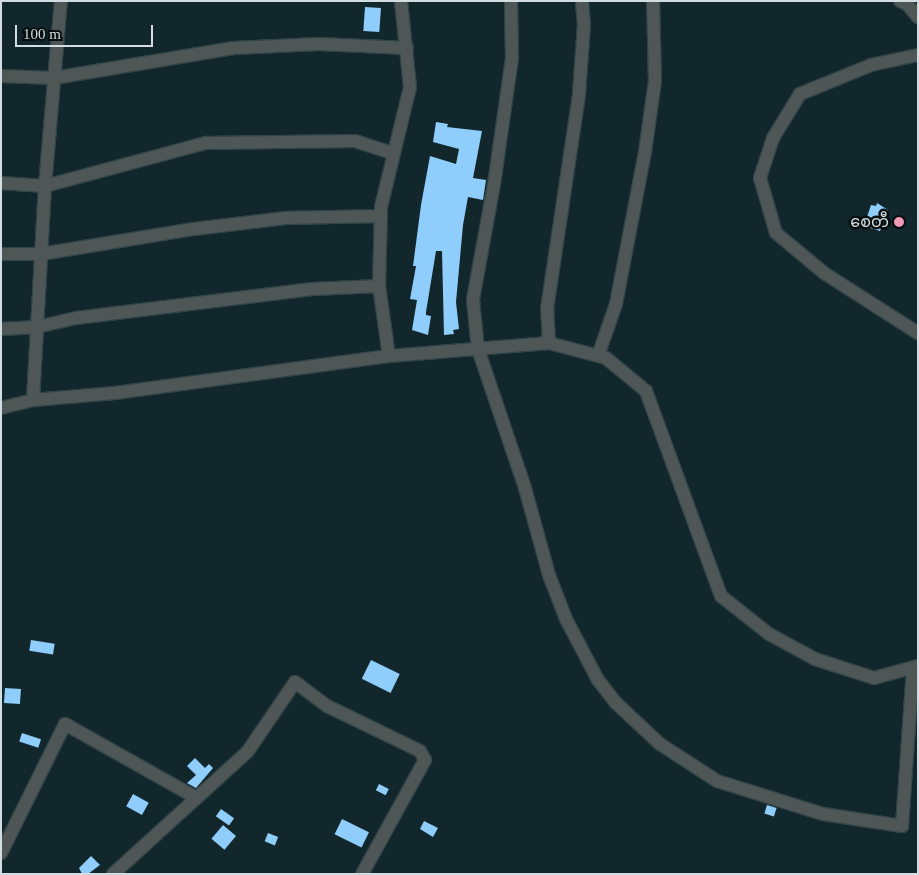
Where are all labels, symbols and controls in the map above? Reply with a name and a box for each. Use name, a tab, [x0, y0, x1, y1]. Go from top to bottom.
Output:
scale bar	[18, 15, 155, 47]
text: 100 m	[23, 26, 61, 42]
place label: စေတီ	[850, 212, 889, 232]
marker: စေတီ	[893, 216, 905, 228]

